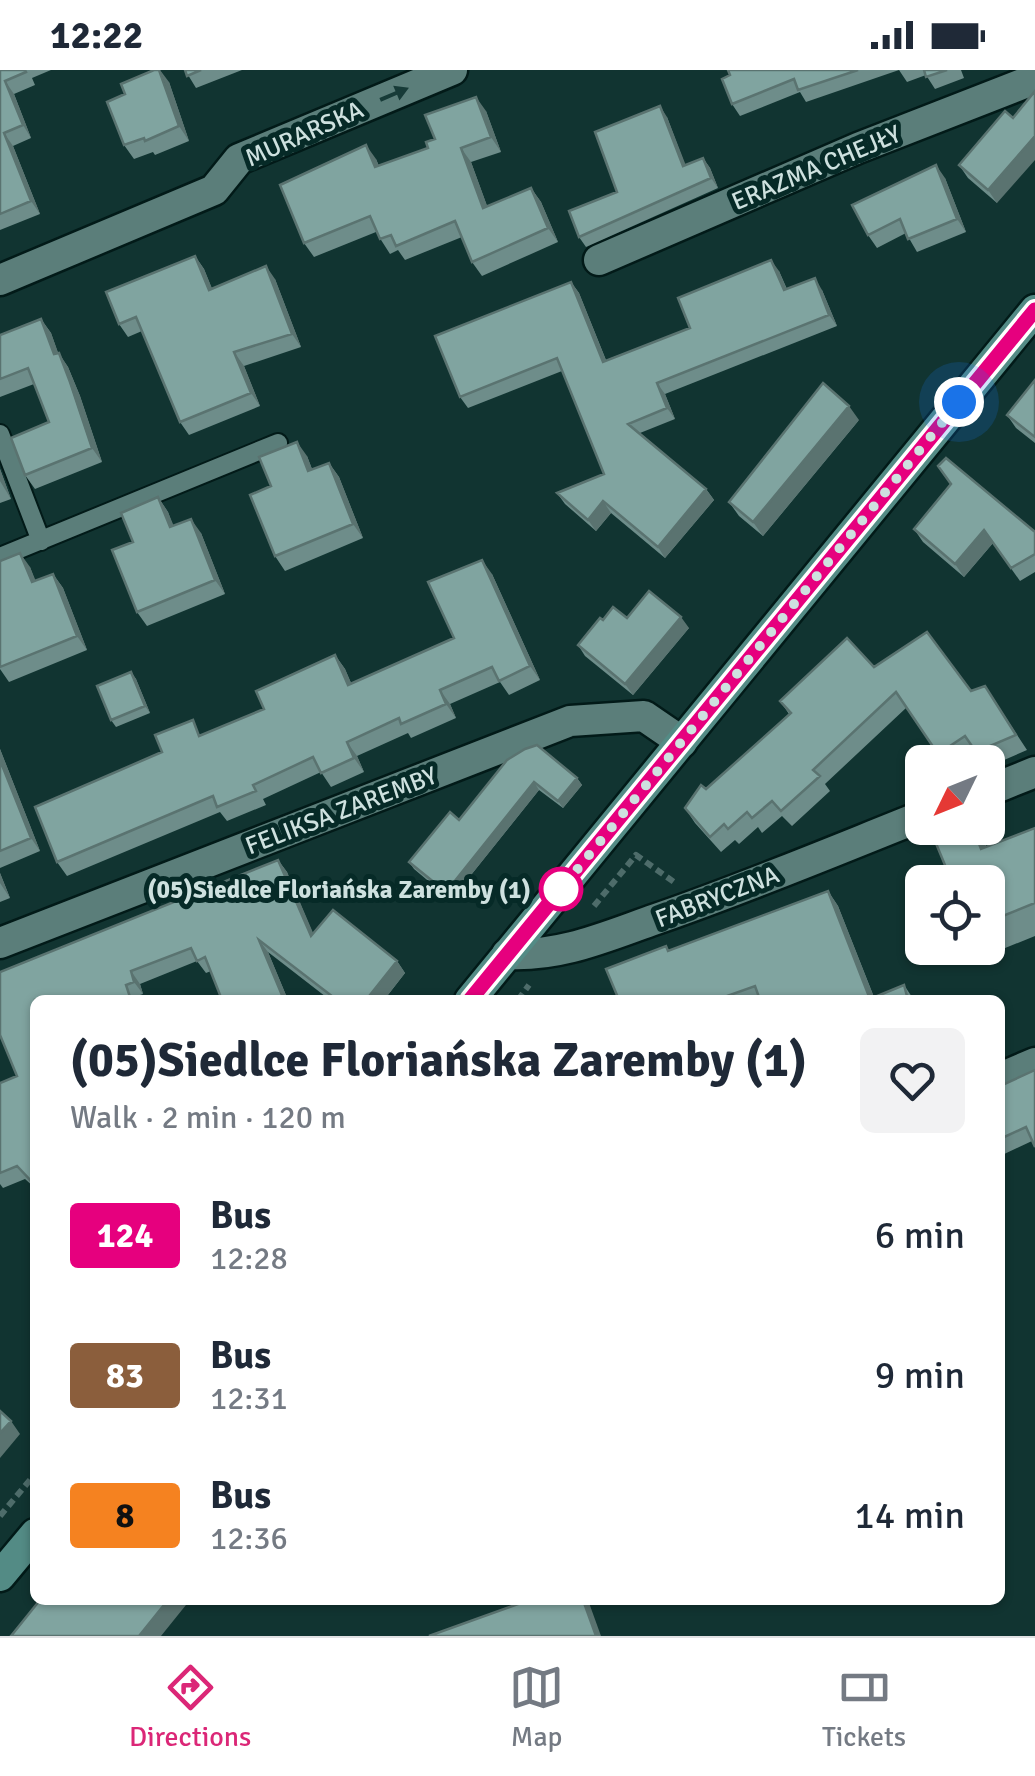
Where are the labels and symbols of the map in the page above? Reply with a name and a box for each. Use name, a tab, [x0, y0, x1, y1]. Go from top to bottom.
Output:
one-way arrow	[379, 86, 409, 102]
street label: MURARSKA	[240, 94, 368, 173]
street label: ERAZMA CHEJŁY	[727, 118, 906, 217]
your location	[934, 377, 984, 427]
north arrow	[905, 745, 1005, 845]
street label: FELIKSA ZAREMBY	[241, 760, 442, 861]
street label: FABRYCZNA	[651, 859, 783, 934]
marker: (05)Siedlce Floriańska Zaremby (1)	[540, 868, 582, 910]
place label: (05)Siedlce Floriańska Zaremby (1)	[147, 874, 531, 905]

